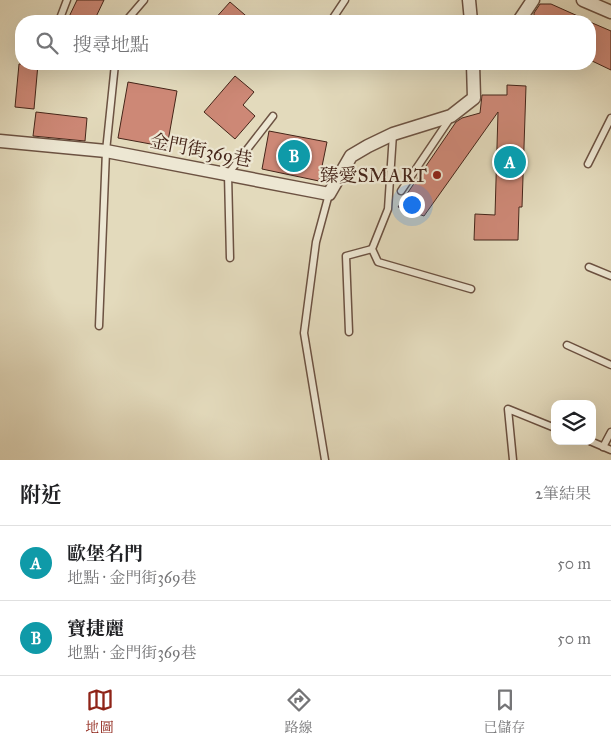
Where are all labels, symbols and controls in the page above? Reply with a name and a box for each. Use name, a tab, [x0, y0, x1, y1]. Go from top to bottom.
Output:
search box	[15, 15, 596, 70]
icon: search	[33, 29, 61, 57]
text: 搜尋地點	[73, 33, 149, 56]
street label: 金門街369巷	[148, 129, 254, 171]
pin: B	[278, 137, 310, 175]
pin: A	[494, 143, 526, 181]
place label: 臻愛SMART	[320, 164, 427, 187]
marker: 臻愛SMART	[431, 169, 443, 181]
your location	[399, 192, 425, 218]
map controls	[551, 400, 596, 445]
button: layers	[551, 400, 596, 445]
text: 附近	[20, 482, 62, 508]
text: 2筆結果	[535, 484, 591, 503]
text: 歐堡名門	[67, 542, 143, 565]
text: A	[31, 554, 41, 573]
text: 50 m	[557, 554, 591, 573]
text: 地點 · 金門街369巷	[67, 568, 197, 587]
text: 寶捷麗	[67, 617, 124, 640]
text: B	[31, 629, 41, 648]
text: 50 m	[557, 629, 591, 648]
text: 地點 · 金門街369巷	[67, 643, 197, 662]
tab: 地圖	[86, 686, 114, 736]
tab: 路線	[285, 686, 313, 736]
tab: 已儲存	[484, 686, 526, 736]

